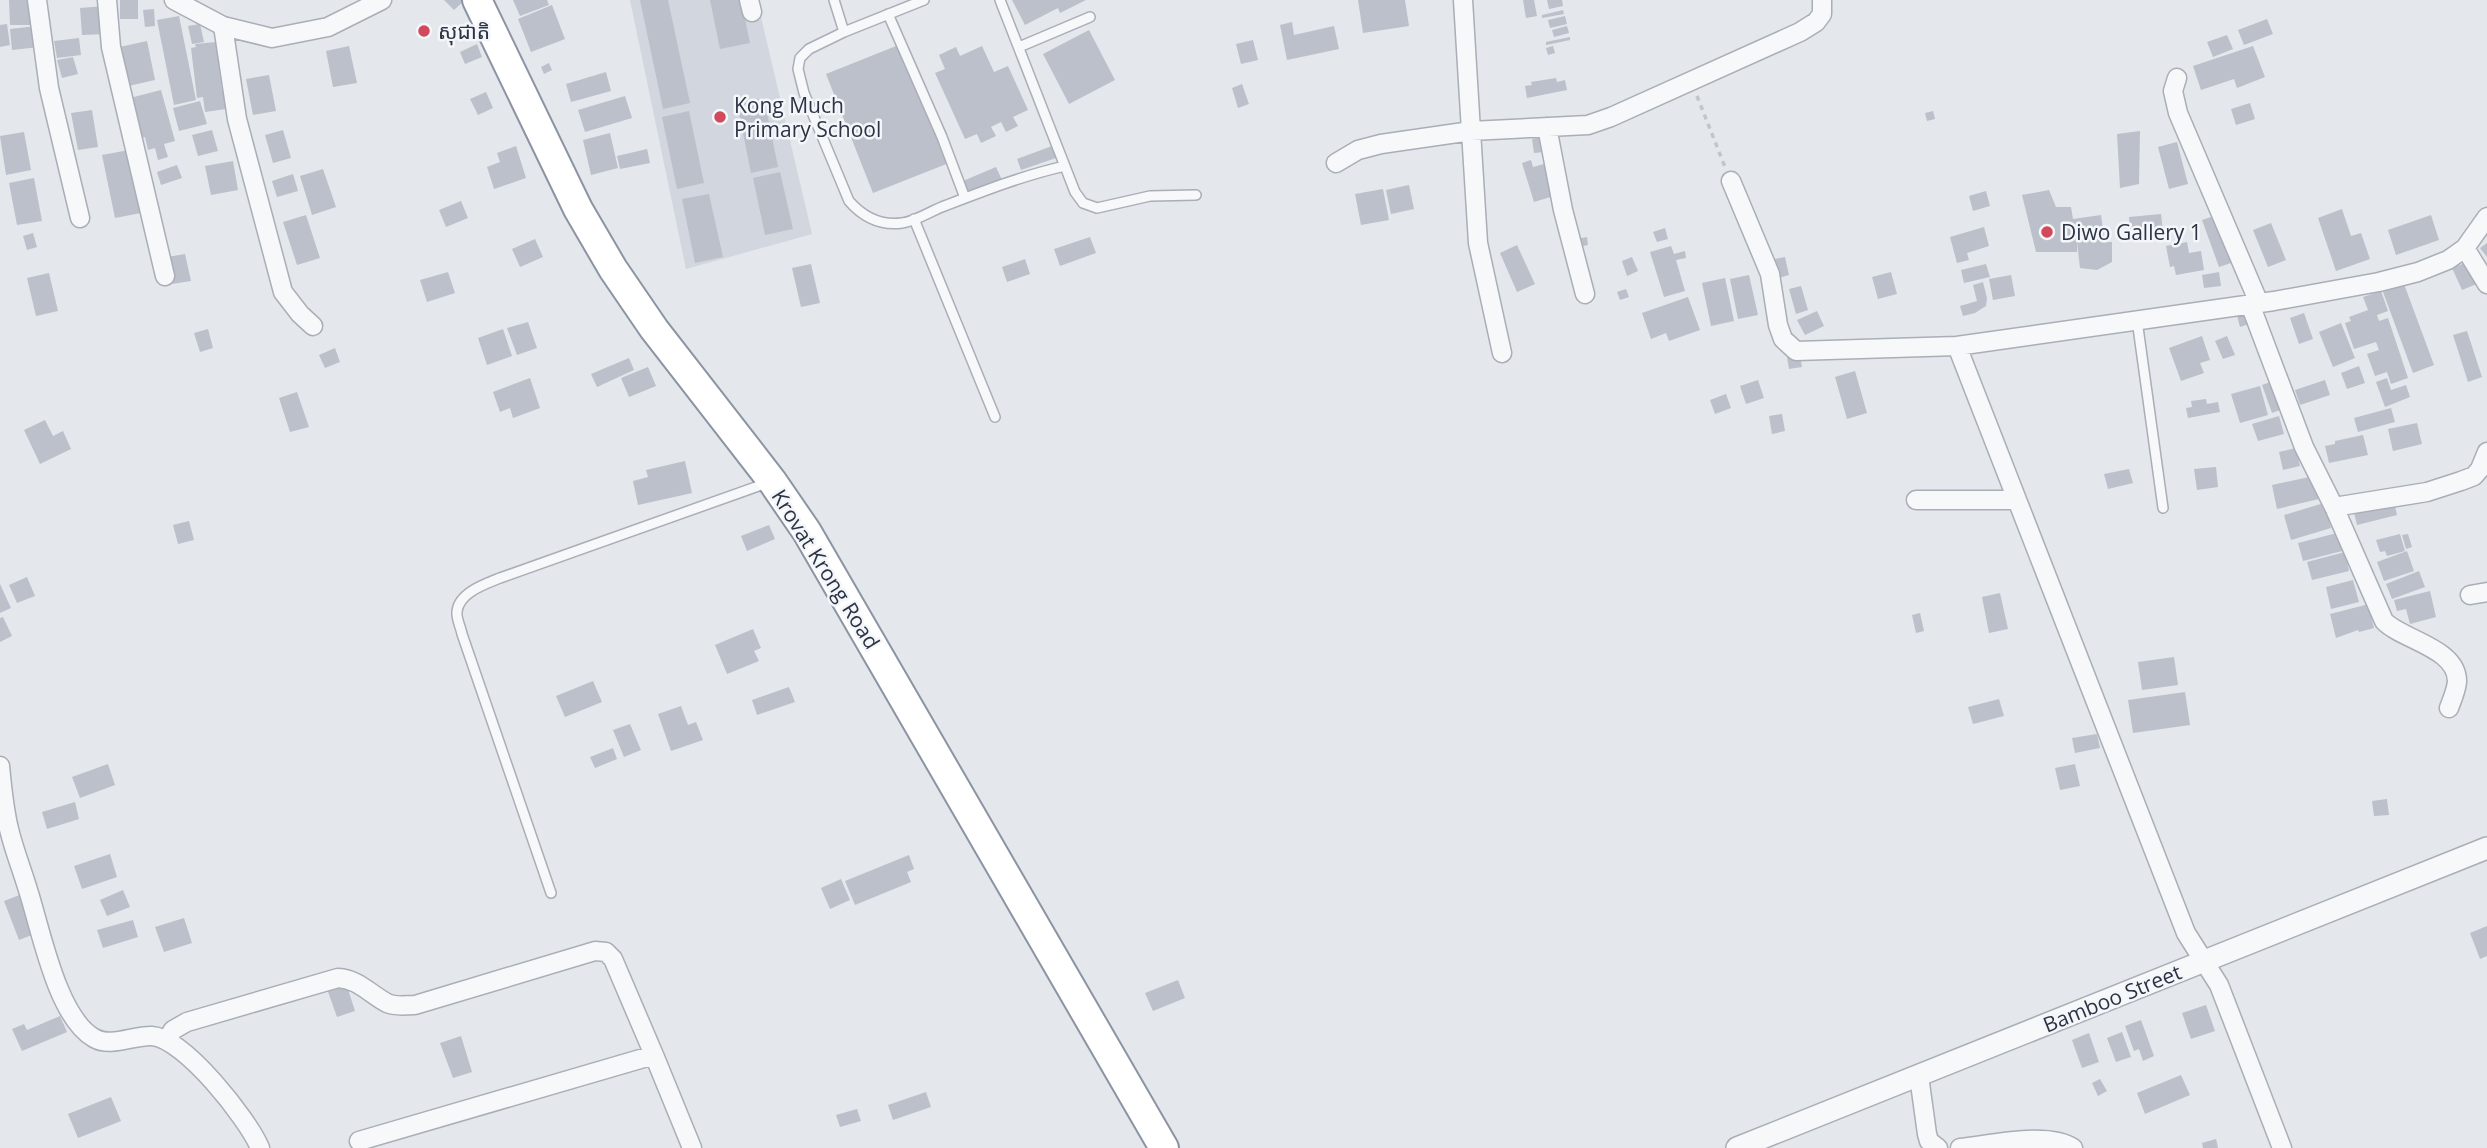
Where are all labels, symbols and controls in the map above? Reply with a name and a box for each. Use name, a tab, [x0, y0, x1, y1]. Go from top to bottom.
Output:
place label: សុជាតិ	[438, 17, 490, 46]
marker: សុជាតិ	[416, 23, 432, 39]
place label: Kong Much Primary School	[734, 91, 881, 143]
marker: Kong Much Primary School	[712, 109, 728, 125]
place label: Diwo Gallery 1	[2061, 218, 2202, 246]
marker: Diwo Gallery 1	[2039, 224, 2055, 240]
street label: Krovat Krong Road	[766, 484, 886, 654]
street label: Bamboo Street	[2039, 958, 2185, 1038]

